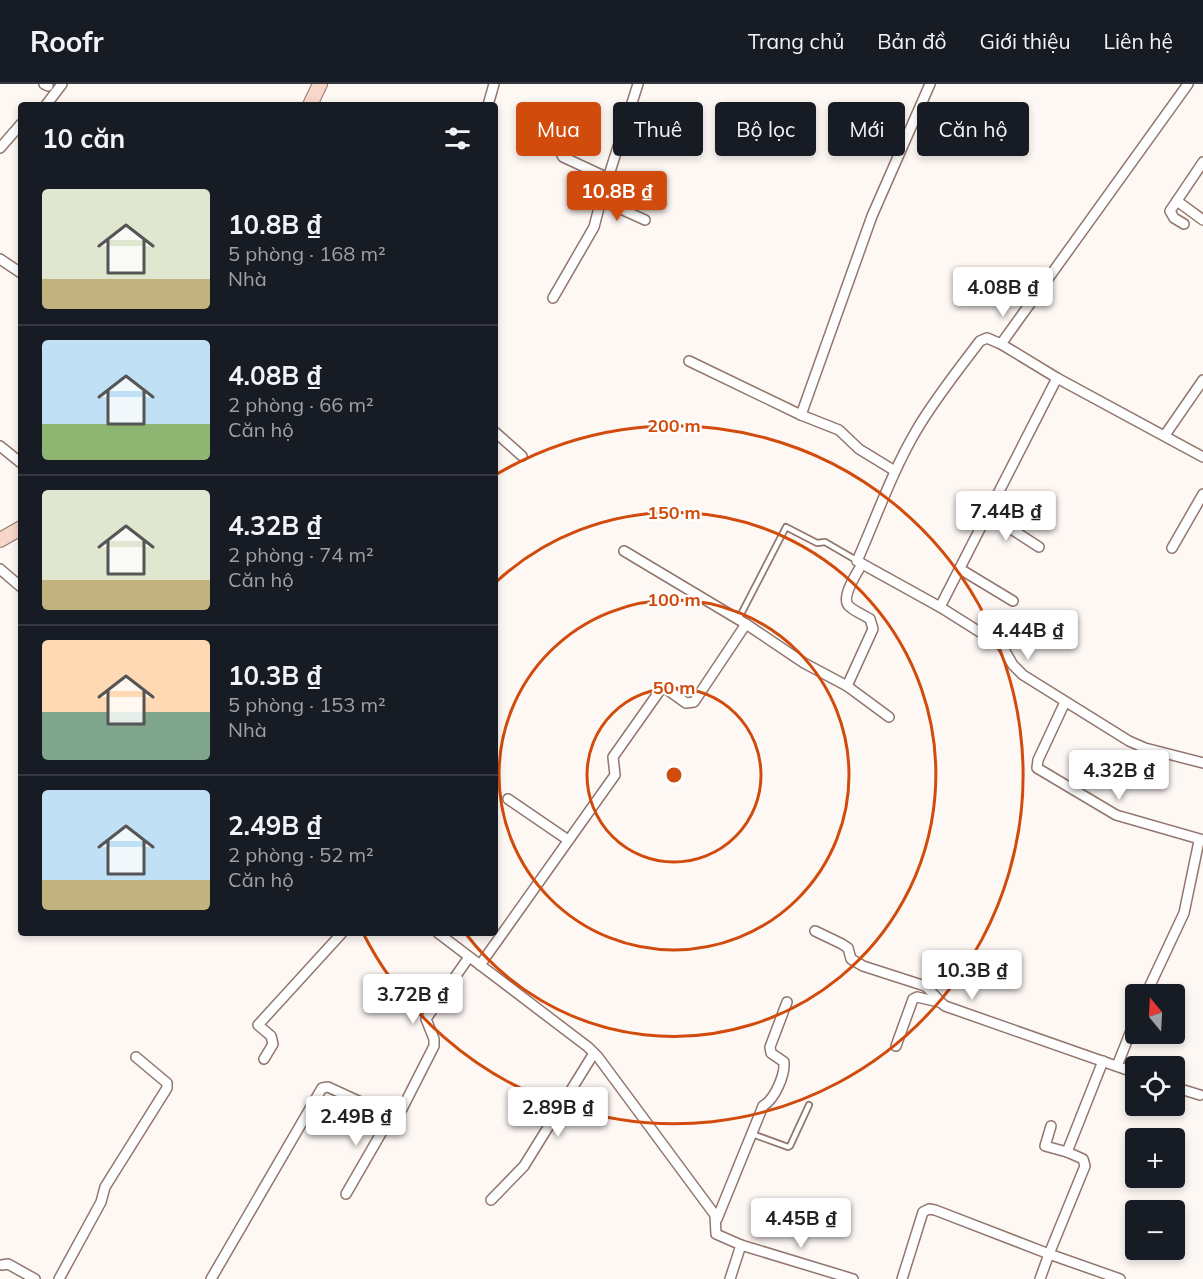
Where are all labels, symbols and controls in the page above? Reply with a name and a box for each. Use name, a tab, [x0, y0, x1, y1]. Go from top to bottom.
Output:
text: Roofr	[30, 24, 104, 59]
text: Trang chủ	[748, 28, 844, 54]
text: Bản đồ	[877, 28, 947, 54]
text: Giới thiệu	[980, 28, 1071, 54]
text: Liên hệ	[1104, 28, 1173, 54]
chip: Mua	[516, 102, 601, 156]
chip: Thuê	[613, 102, 703, 156]
chip: Bộ lọc	[715, 102, 816, 156]
chip: Mới	[828, 102, 905, 156]
chip: Căn hộ	[917, 102, 1029, 156]
text: 10 căn	[42, 122, 125, 155]
icon: filters	[441, 122, 474, 155]
pin: 10.8B ₫	[562, 171, 672, 222]
text: 10.8B ₫	[581, 178, 653, 203]
text: 10.8B ₫	[228, 208, 322, 241]
icon: home	[90, 213, 162, 285]
text: 5 phòng · 168 m²	[228, 241, 386, 266]
text: Nhà	[228, 266, 267, 291]
pin: 4.08B ₫	[948, 267, 1058, 318]
text: 4.08B ₫	[967, 274, 1039, 299]
text: 4.08B ₫	[228, 359, 322, 392]
icon: home	[90, 364, 162, 436]
text: 2 phòng · 66 m²	[228, 392, 374, 417]
text: 200 m	[647, 414, 701, 437]
text: Căn hộ	[228, 417, 294, 442]
pin: 7.44B ₫	[951, 491, 1061, 542]
text: 7.44B ₫	[970, 498, 1042, 523]
text: 150 m	[647, 501, 701, 524]
text: 4.32B ₫	[228, 509, 322, 542]
icon: home	[90, 514, 162, 586]
text: 2 phòng · 74 m²	[228, 542, 374, 567]
text: Căn hộ	[228, 567, 294, 592]
text: 100 m	[647, 588, 701, 611]
pin: 4.44B ₫	[973, 610, 1083, 661]
text: 4.44B ₫	[992, 617, 1064, 642]
text: 10.3B ₫	[228, 659, 322, 692]
icon: home	[90, 664, 162, 736]
text: 50 m	[653, 676, 695, 699]
text: 5 phòng · 153 m²	[228, 692, 386, 717]
text: Nhà	[228, 717, 267, 742]
pin: 4.32B ₫	[1064, 750, 1174, 801]
text: 4.32B ₫	[1083, 757, 1155, 782]
centre of rings	[664, 765, 684, 785]
text: 2.49B ₫	[228, 809, 322, 842]
icon: home	[90, 814, 162, 886]
text: 2 phòng · 52 m²	[228, 842, 374, 867]
text: Căn hộ	[228, 867, 294, 892]
pin: 10.3B ₫	[917, 950, 1027, 1001]
text: 10.3B ₫	[936, 957, 1008, 982]
pin: 3.72B ₫	[358, 974, 468, 1025]
text: 3.72B ₫	[377, 981, 449, 1006]
north arrow	[1125, 984, 1185, 1044]
map controls	[1125, 984, 1185, 1260]
button: locate	[1125, 1056, 1185, 1116]
pin: 2.89B ₫	[503, 1087, 613, 1138]
text: 2.89B ₫	[522, 1094, 594, 1119]
pin: 2.49B ₫	[301, 1096, 411, 1147]
text: 2.49B ₫	[320, 1103, 392, 1128]
button: +	[1125, 1128, 1185, 1188]
pin: 4.45B ₫	[746, 1198, 856, 1249]
button: −	[1125, 1200, 1185, 1260]
text: 4.45B ₫	[765, 1205, 837, 1230]

